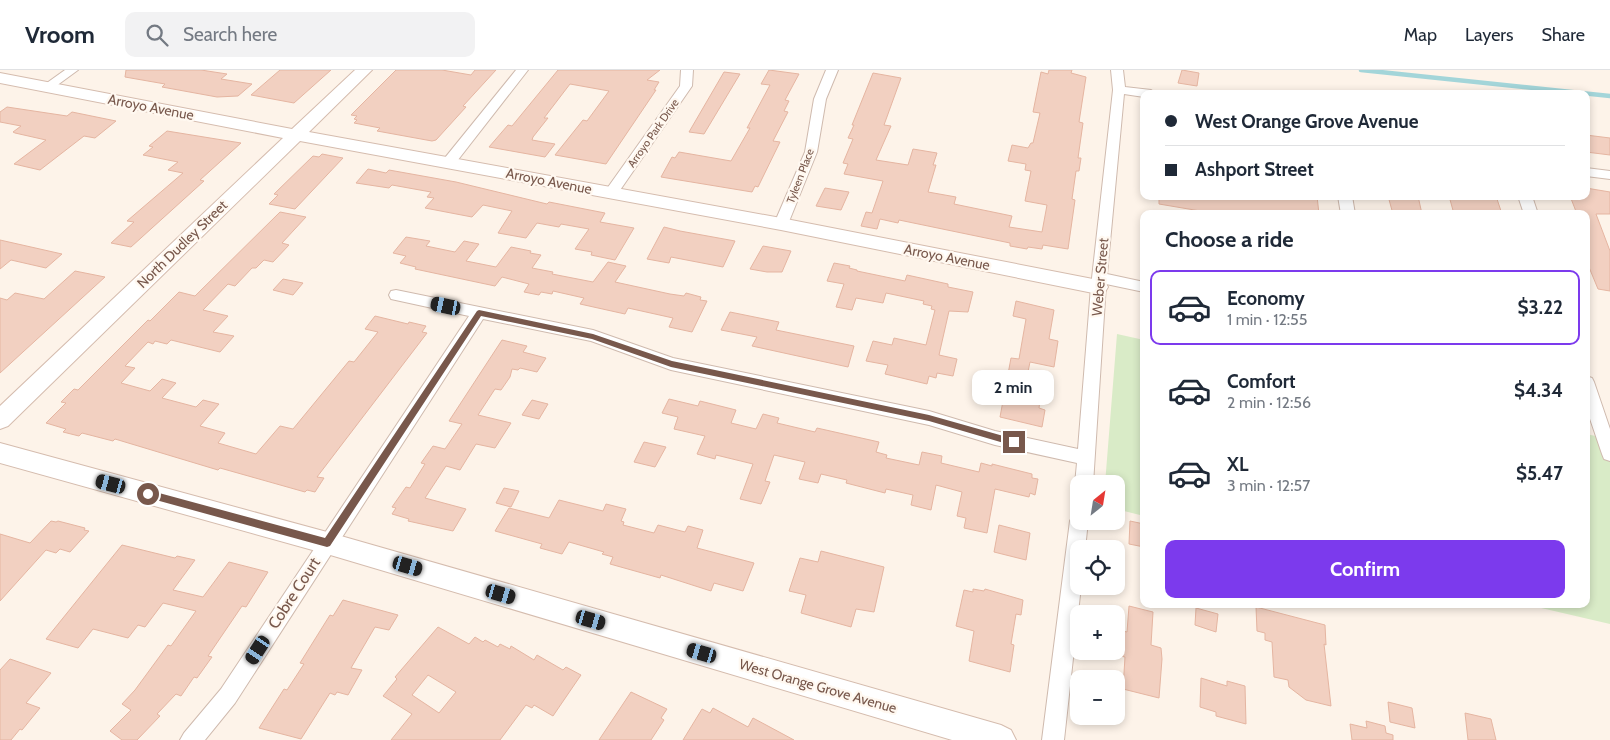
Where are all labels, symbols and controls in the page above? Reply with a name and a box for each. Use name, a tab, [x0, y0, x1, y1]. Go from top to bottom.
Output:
search box	[125, 12, 475, 57]
text: Vroom	[25, 20, 95, 49]
icon: search	[143, 21, 171, 49]
text: Search here	[183, 23, 277, 46]
text: Map	[1404, 24, 1437, 46]
text: Layers	[1465, 24, 1514, 46]
text: Share	[1542, 24, 1585, 46]
street label: Arroyo Avenue	[107, 90, 195, 124]
street label: Arroyo Park Drive	[624, 96, 682, 170]
text: West Orange Grove Avenue	[1195, 110, 1419, 133]
street label: Tyleen Place	[783, 146, 817, 205]
text: Ashport Street	[1195, 158, 1314, 181]
street label: Arroyo Avenue	[505, 164, 593, 198]
street label: North Dudley Street	[133, 196, 231, 292]
text: Choose a ride	[1165, 226, 1294, 253]
street label: Weber Street	[1088, 237, 1112, 317]
street label: Arroyo Avenue	[903, 240, 991, 274]
icon: car	[1167, 285, 1212, 330]
text: Economy	[1227, 287, 1305, 310]
car	[429, 296, 462, 316]
text: $3.22	[1517, 296, 1563, 319]
text: 1 min · 12:55	[1227, 310, 1307, 329]
icon: car	[1167, 368, 1212, 413]
callout: 2 min	[973, 370, 1055, 404]
text: Comfort	[1227, 370, 1296, 393]
text: 2 min	[994, 378, 1032, 397]
text: $4.34	[1514, 379, 1563, 402]
text: 2 min · 12:56	[1227, 393, 1311, 412]
route end	[1003, 431, 1025, 453]
icon: car	[1167, 451, 1212, 496]
text: XL	[1227, 453, 1248, 476]
text: $5.47	[1516, 462, 1563, 485]
car	[94, 473, 127, 495]
north arrow	[1070, 475, 1125, 530]
map controls	[1070, 475, 1125, 725]
text: 3 min · 12:57	[1227, 476, 1310, 495]
route start	[137, 483, 159, 505]
button: locate	[1070, 540, 1125, 595]
button: Confirm	[1165, 540, 1565, 598]
street label: Cobre Court	[264, 553, 324, 632]
car	[391, 555, 424, 577]
car	[484, 583, 517, 605]
button: +	[1070, 605, 1125, 660]
car	[574, 609, 607, 631]
car	[243, 633, 272, 667]
car	[685, 642, 718, 664]
street label: West Orange Grove Avenue	[737, 655, 899, 717]
button: −	[1070, 670, 1125, 725]

